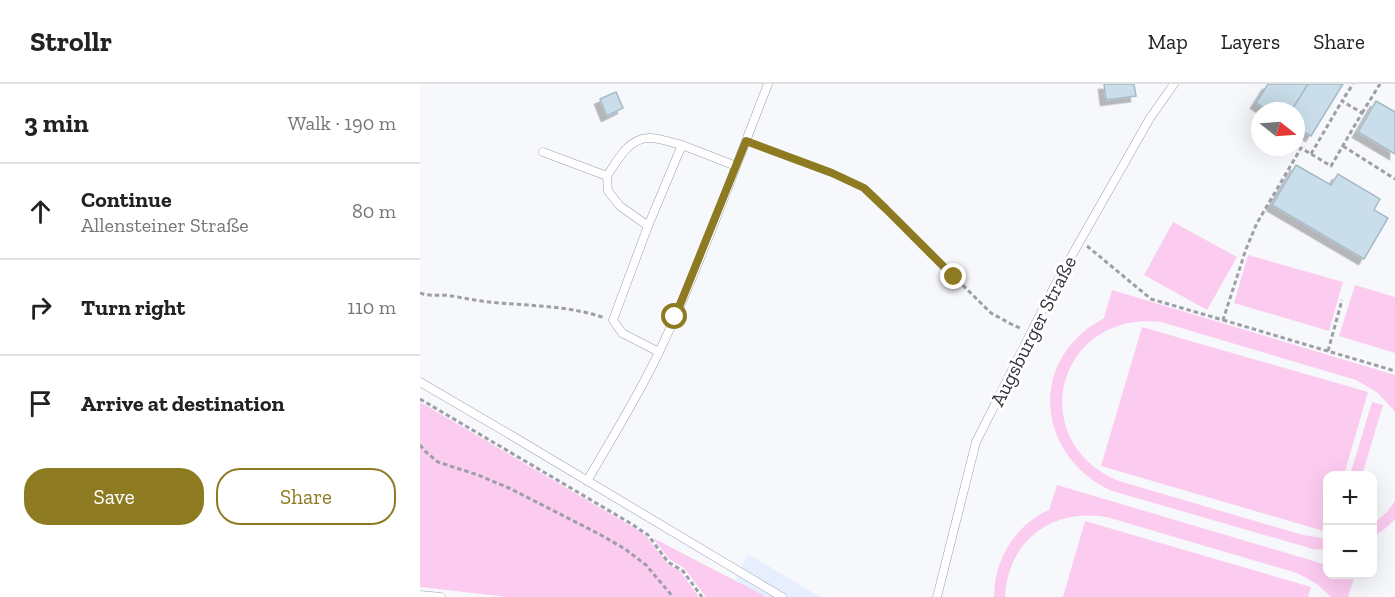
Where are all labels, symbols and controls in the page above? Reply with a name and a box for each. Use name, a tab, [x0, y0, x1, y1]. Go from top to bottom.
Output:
text: Strollr	[30, 25, 112, 58]
text: Map	[1148, 29, 1188, 54]
text: Layers	[1221, 29, 1280, 54]
text: Share	[1313, 29, 1365, 54]
north arrow	[1251, 102, 1305, 156]
text: 3 min	[24, 107, 89, 139]
text: Walk · 190 m	[288, 111, 396, 135]
text: Continue	[81, 186, 172, 213]
icon: ahead	[24, 195, 57, 228]
text: 80 m	[352, 199, 396, 223]
text: Allensteiner Straße	[81, 213, 249, 237]
street label: Augsburger Straße	[985, 252, 1081, 410]
route end	[940, 263, 966, 289]
icon: right	[24, 291, 57, 324]
text: Turn right	[81, 294, 185, 321]
text: 110 m	[347, 295, 396, 319]
route start	[661, 303, 687, 329]
icon: arrive	[24, 387, 57, 420]
text: Arrive at destination	[81, 390, 284, 417]
button: Save	[24, 468, 204, 525]
button: Share	[216, 468, 396, 525]
map controls	[1323, 471, 1377, 579]
button: +	[1323, 471, 1377, 525]
button: −	[1323, 525, 1377, 579]

